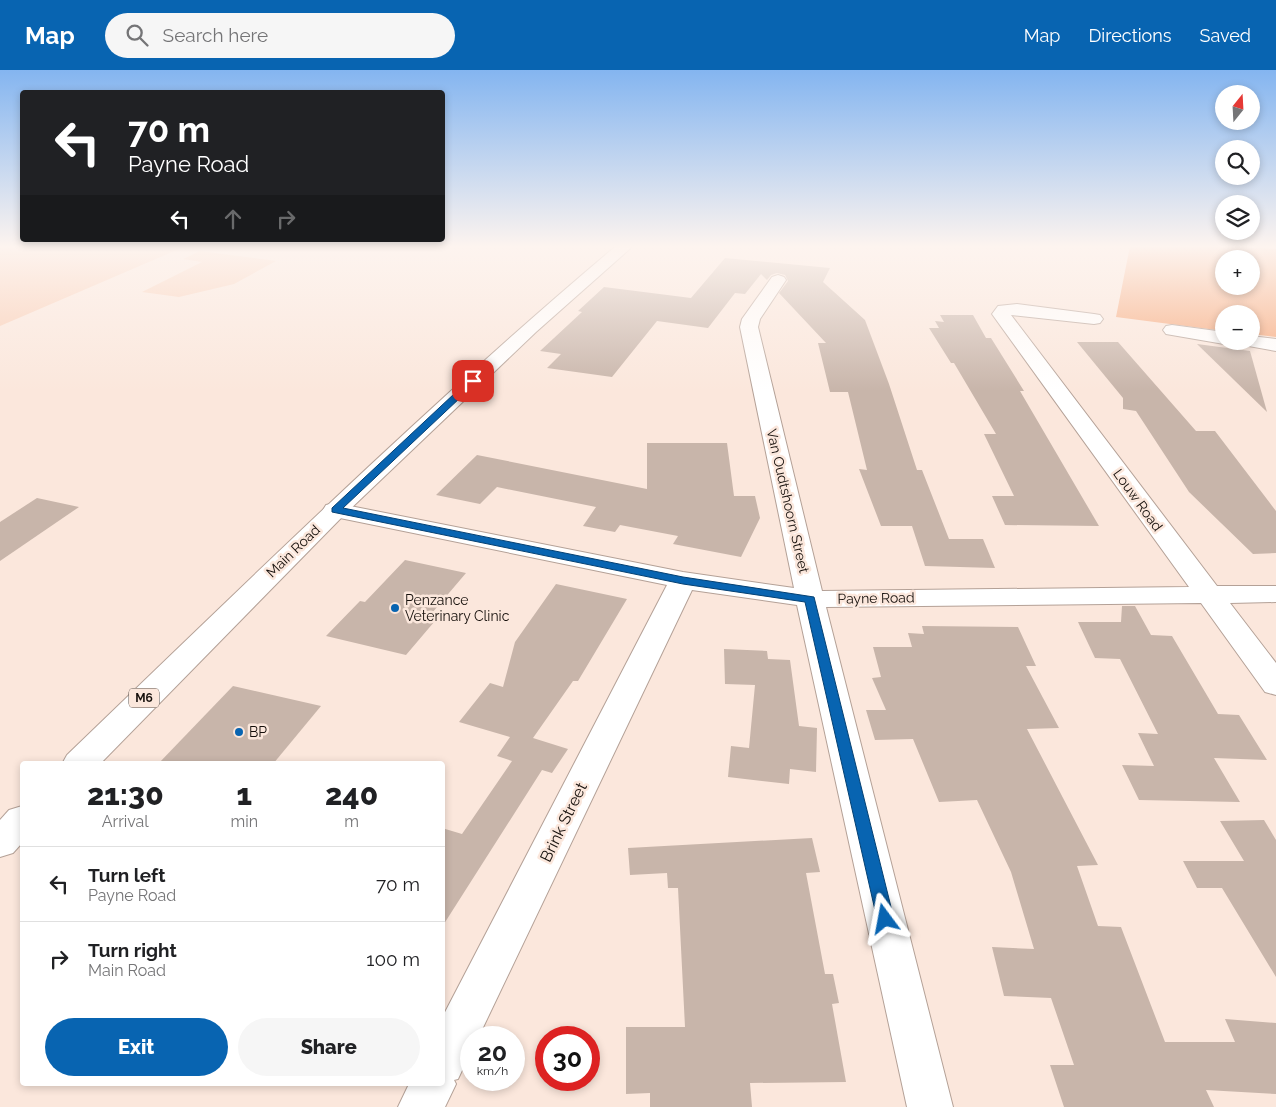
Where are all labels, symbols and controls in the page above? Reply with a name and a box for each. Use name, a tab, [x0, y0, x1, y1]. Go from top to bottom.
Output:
search box	[105, 13, 455, 58]
text: Map	[25, 21, 75, 50]
icon: search	[123, 21, 151, 49]
text: Search here	[163, 24, 268, 46]
text: Map	[1024, 25, 1060, 46]
text: Directions	[1088, 25, 1172, 46]
text: Saved	[1200, 25, 1251, 46]
north arrow	[1215, 85, 1260, 130]
map controls	[1215, 85, 1260, 350]
text: 70 m	[128, 109, 210, 150]
icon: left	[45, 110, 110, 175]
button: search	[1215, 140, 1260, 185]
text: Payne Road	[128, 151, 249, 177]
button: layers	[1215, 195, 1260, 240]
icon: left	[166, 205, 194, 233]
icon: ahead	[219, 205, 247, 233]
icon: right	[272, 205, 300, 233]
button: +	[1215, 250, 1260, 295]
button: −	[1215, 305, 1260, 350]
pin	[452, 360, 494, 402]
icon: arrive	[459, 367, 487, 395]
street label: Van Oudtshoorn Street	[764, 427, 812, 575]
street label: Louw Road	[1110, 466, 1166, 534]
street label: Main Road	[263, 522, 323, 580]
street label: Payne Road	[837, 589, 915, 607]
place label: Penzance Veterinary Clinic	[405, 592, 510, 624]
marker: Penzance Veterinary Clinic	[389, 602, 401, 614]
road number: M6	[129, 688, 159, 708]
place label: BP	[249, 724, 267, 740]
marker: BP	[233, 726, 245, 738]
text: 21:30	[87, 777, 164, 812]
text: 1	[236, 777, 252, 812]
text: 240	[325, 777, 378, 812]
street label: Brink Street	[536, 779, 591, 865]
text: Arrival	[102, 812, 149, 831]
text: min	[230, 812, 258, 831]
text: m	[344, 812, 359, 831]
text: Turn left	[88, 864, 165, 886]
icon: left	[45, 870, 73, 898]
text: 70 m	[376, 873, 420, 895]
text: Payne Road	[88, 886, 176, 905]
position arrow	[858, 892, 910, 944]
text: Turn right	[88, 939, 177, 961]
icon: right	[45, 945, 73, 973]
text: 100 m	[366, 948, 420, 970]
text: Main Road	[88, 961, 166, 980]
button: Exit	[45, 1018, 228, 1076]
button: Share	[238, 1018, 420, 1076]
speed limit sign: 30	[535, 1026, 600, 1091]
text: 20	[478, 1037, 507, 1067]
text: km/h	[477, 1064, 508, 1078]

